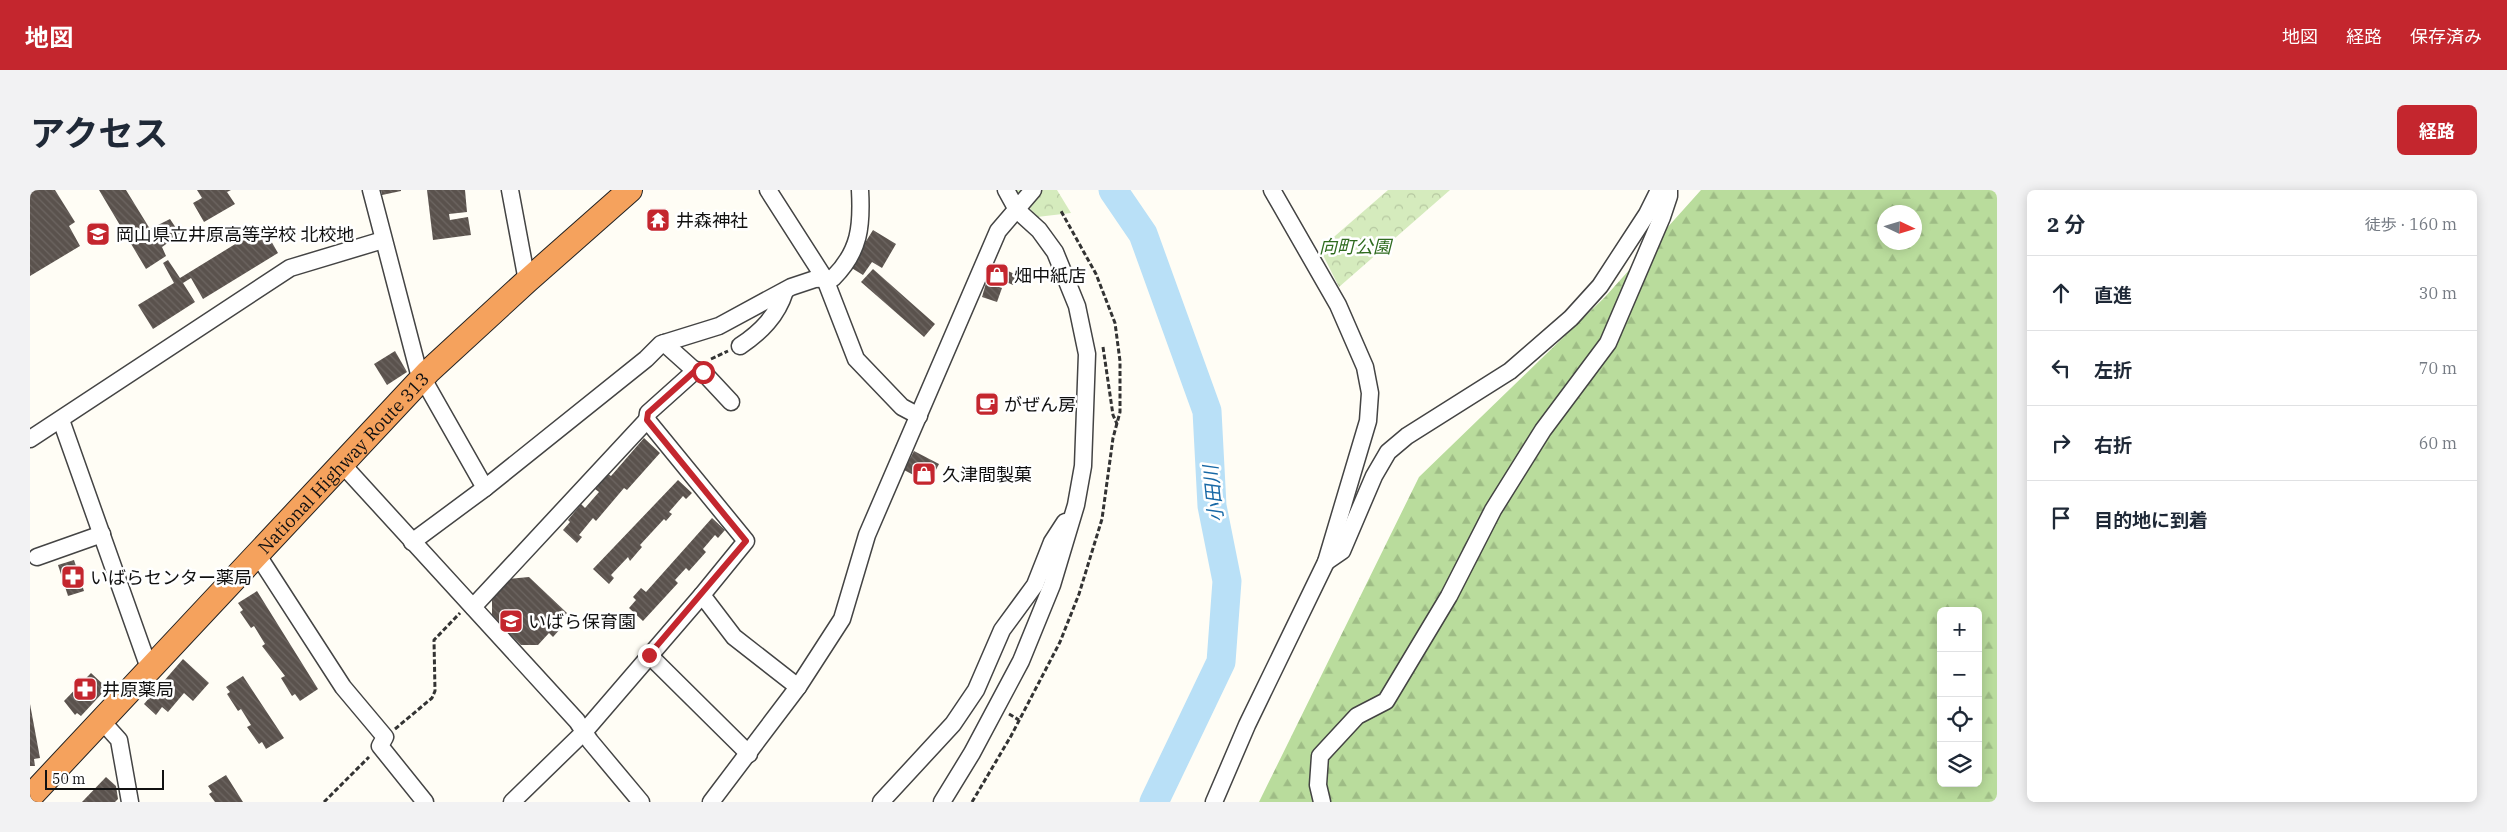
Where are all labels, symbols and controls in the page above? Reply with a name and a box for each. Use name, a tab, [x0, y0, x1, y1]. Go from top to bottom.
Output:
text: 地図	[25, 21, 73, 53]
text: 地図	[2282, 25, 2318, 48]
text: 経路	[2346, 25, 2382, 48]
text: 保存済み	[2410, 25, 2482, 48]
button: 経路	[2397, 105, 2477, 155]
text: アクセス	[30, 110, 168, 156]
north arrow	[1877, 205, 1922, 250]
temple icon: 井森神社	[645, 207, 671, 233]
place label: 井森神社	[676, 209, 748, 232]
text: 2 分	[2047, 210, 2085, 238]
text: 徒歩 · 160 m	[2365, 214, 2457, 234]
school or university icon: 岡山県立井原高等学校 北校地	[85, 221, 111, 247]
place label: 岡山県立井原高等学校 北校地	[116, 223, 354, 246]
park label: 向町公園	[1319, 235, 1394, 258]
shop icon: 畑中紙店	[984, 262, 1010, 288]
place label: 畑中紙店	[1014, 264, 1086, 287]
icon: ahead	[2047, 279, 2075, 307]
text: 直進	[2094, 283, 2132, 307]
text: 30 m	[2419, 283, 2457, 303]
icon: left	[2047, 354, 2075, 382]
text: 左折	[2094, 358, 2132, 382]
text: 70 m	[2419, 358, 2457, 378]
route start	[692, 361, 715, 384]
street label: National Highway Route 313	[252, 367, 434, 558]
cafe icon: がぜん房	[974, 391, 1000, 417]
place label: がぜん房	[1004, 393, 1076, 416]
icon: right	[2047, 429, 2075, 457]
text: 右折	[2094, 433, 2132, 457]
text: 60 m	[2419, 433, 2457, 453]
shop icon: 久津間製菓	[911, 461, 937, 487]
water label: 小田川	[1198, 462, 1228, 524]
place label: 久津間製菓	[942, 463, 1032, 486]
icon: arrive	[2047, 504, 2075, 532]
text: 目的地に到着	[2094, 508, 2208, 532]
pharmacy icon: いばらセンター薬局	[60, 564, 86, 590]
place label: いばらセンター薬局	[90, 566, 252, 589]
map controls	[1937, 607, 1982, 787]
button: +	[1937, 607, 1982, 652]
school or university icon: いばら保育園	[498, 608, 524, 634]
place label: いばら保育園	[528, 610, 636, 633]
route end	[638, 644, 661, 667]
button: −	[1937, 652, 1982, 697]
pharmacy icon: 井原薬局	[72, 676, 98, 702]
place label: 井原薬局	[102, 678, 174, 701]
button: locate	[1937, 697, 1982, 742]
button: layers	[1937, 742, 1982, 787]
scale bar	[45, 767, 164, 790]
text: 50 m	[52, 770, 85, 788]

